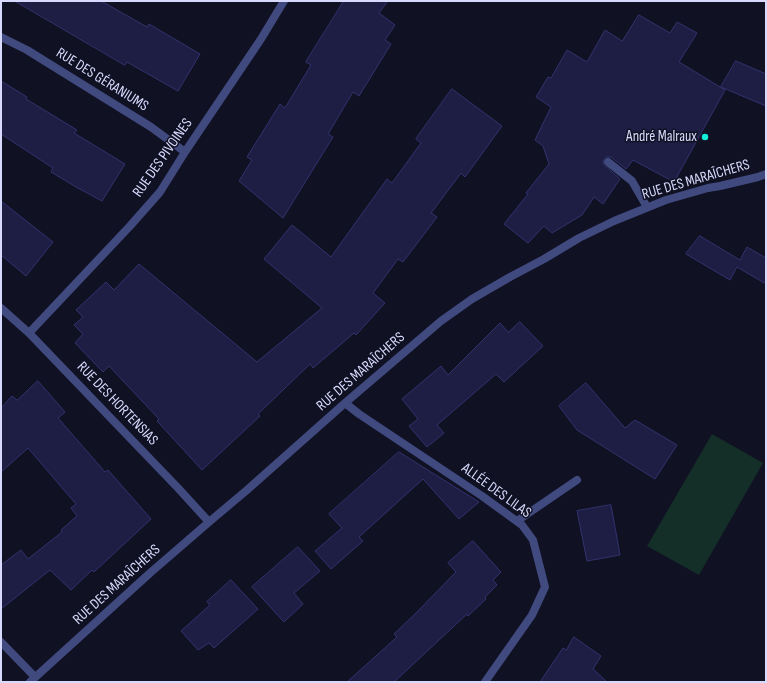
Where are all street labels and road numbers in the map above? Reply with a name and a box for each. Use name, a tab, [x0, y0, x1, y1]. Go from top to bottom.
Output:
street label: RUE DES GÉRANIUMS	[52, 44, 152, 116]
street label: RUE DES PIVOINES	[129, 115, 197, 201]
street label: RUE DES MARAÎCHERS	[640, 156, 752, 204]
street label: RUE DES MARAÎCHERS	[313, 329, 409, 415]
street label: RUE DES HORTENSIAS	[73, 358, 161, 450]
street label: ALLÉE DES LILAS	[458, 460, 534, 522]
street label: RUE DES MARAÎCHERS	[70, 541, 164, 629]

